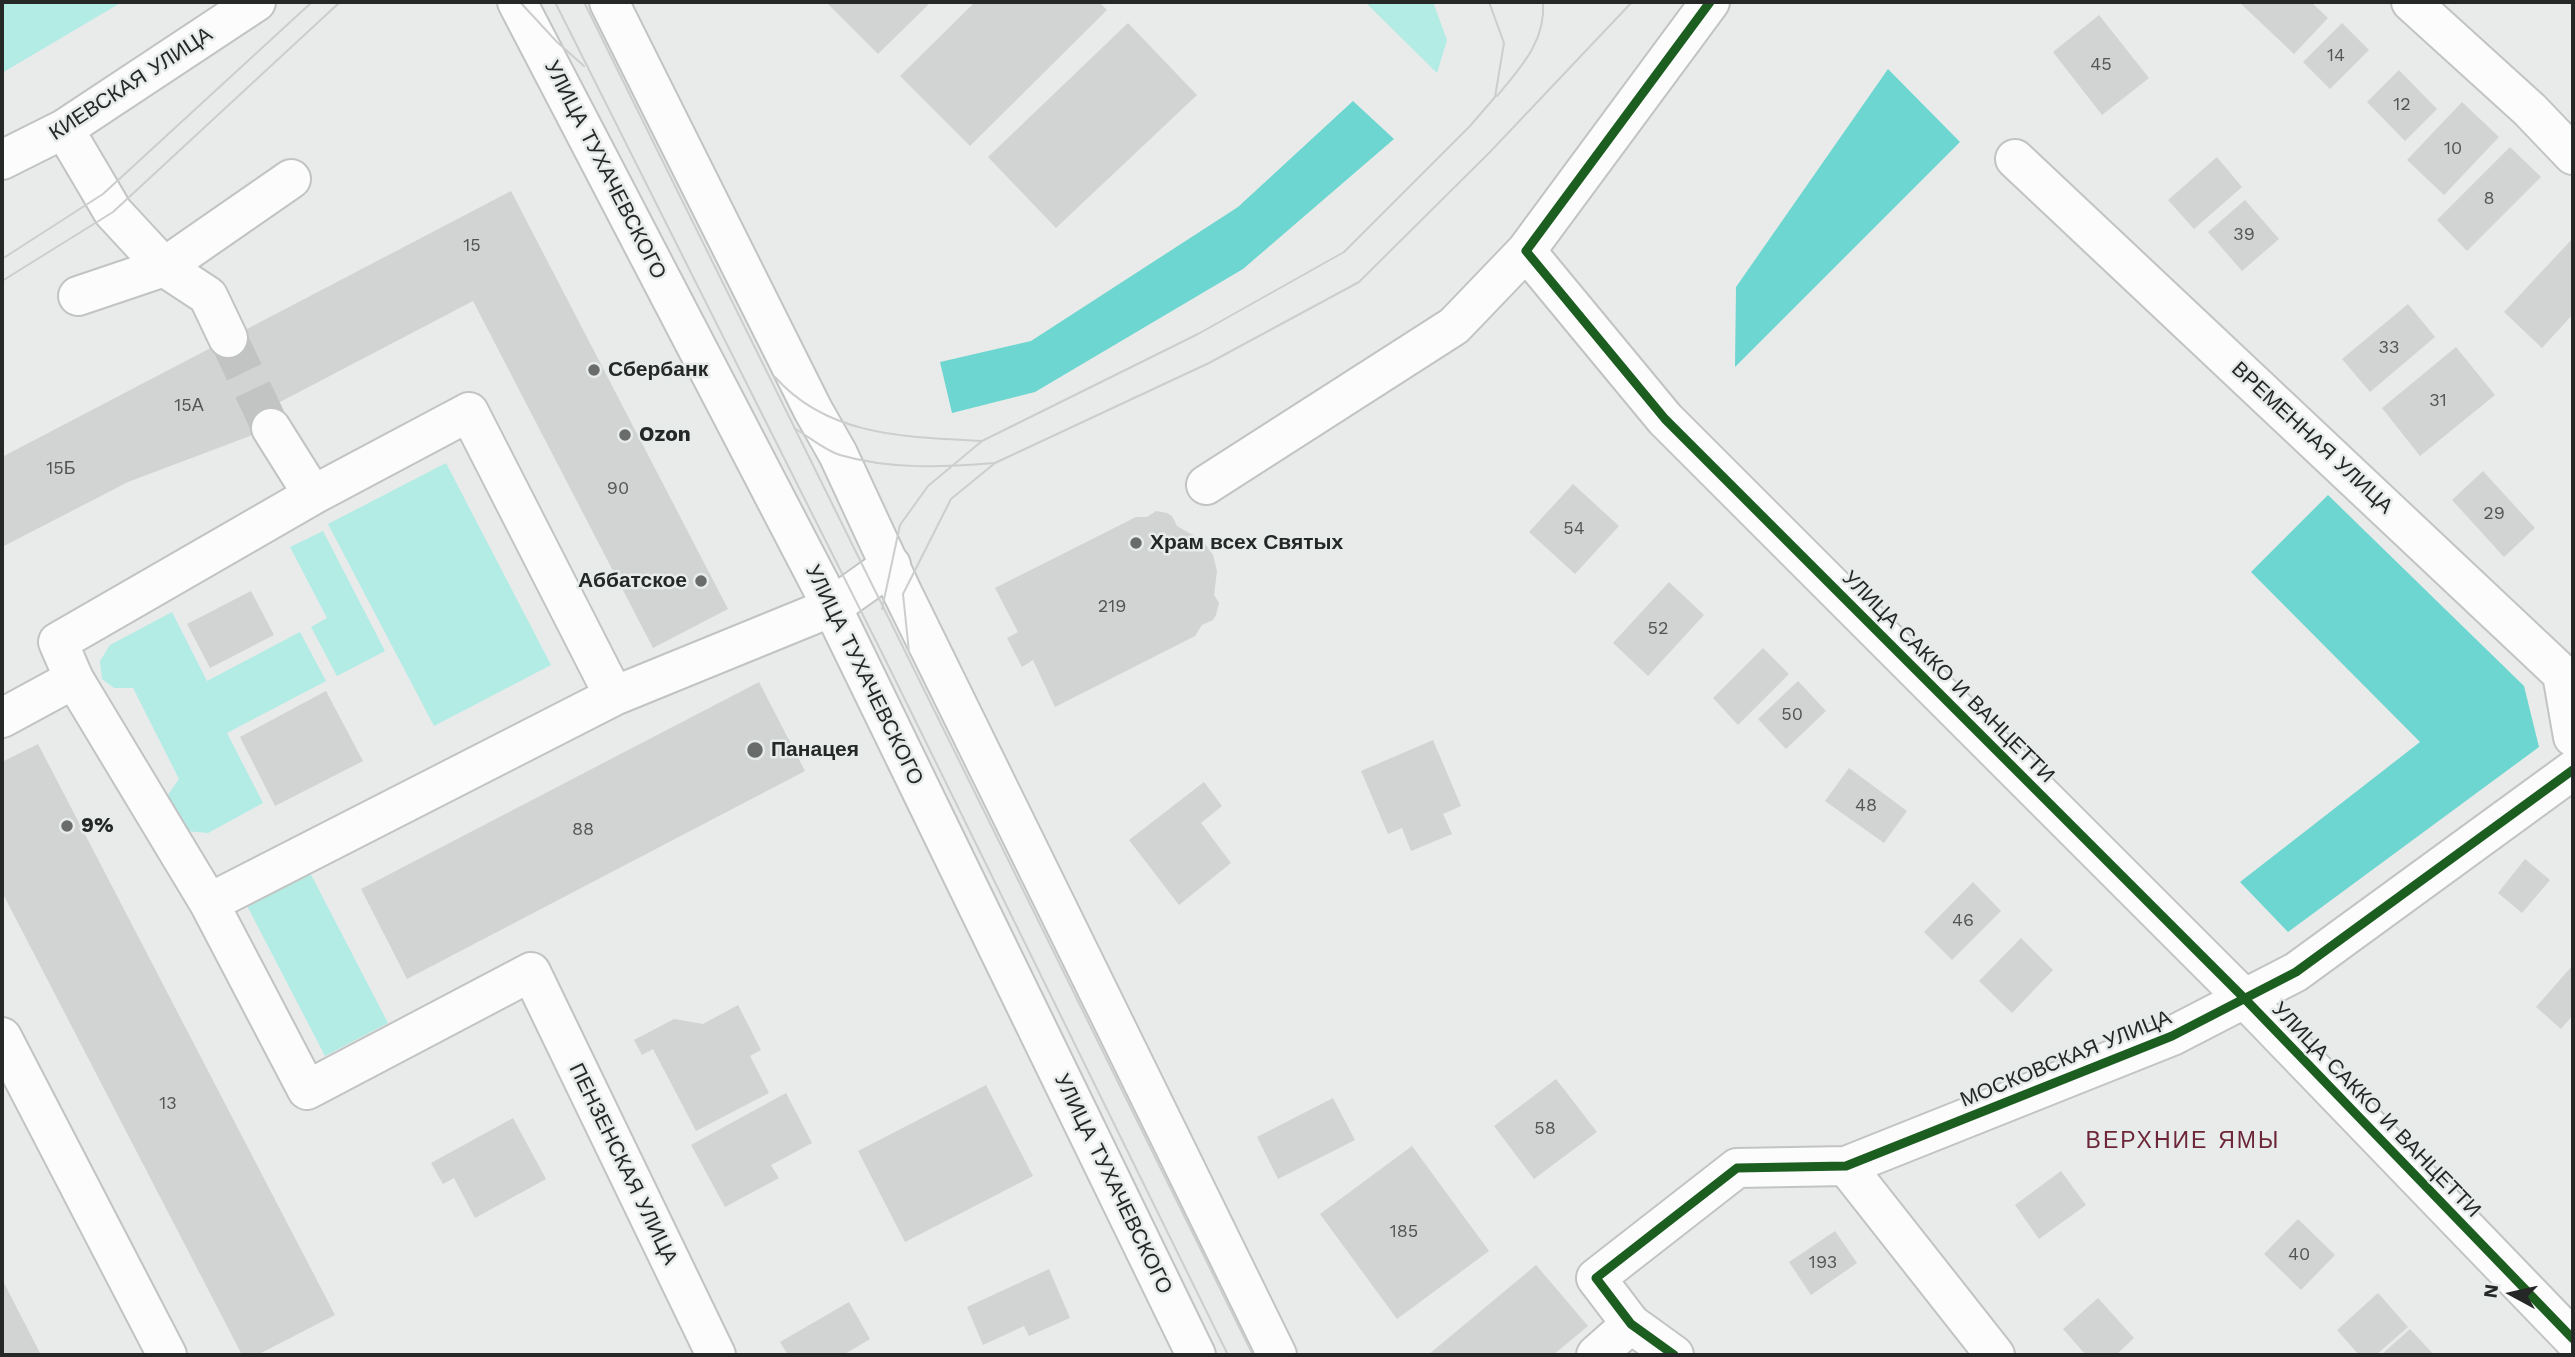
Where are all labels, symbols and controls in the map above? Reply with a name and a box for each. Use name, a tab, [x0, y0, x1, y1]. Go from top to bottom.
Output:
street label: КИЕВСКАЯ УЛИЦА	[45, 22, 217, 146]
house number: 14	[2327, 45, 2345, 67]
house number: 45	[2090, 54, 2112, 76]
street label: УЛИЦА ТУХАЧЕВСКОГО	[539, 56, 671, 284]
house number: 12	[2393, 94, 2411, 116]
house number: 10	[2444, 138, 2462, 160]
house number: 8	[2483, 188, 2495, 210]
house number: 39	[2233, 224, 2255, 246]
house number: 15	[463, 235, 481, 257]
house number: 33	[2379, 337, 2399, 359]
place label: Сбербанк	[608, 357, 708, 383]
street label: ВРЕМЕННАЯ УЛИЦА	[2226, 357, 2398, 519]
marker: Сбербанк	[586, 362, 602, 378]
house number: 31	[2429, 390, 2447, 412]
house number: 15А	[174, 395, 204, 417]
place label: Ozon	[639, 422, 691, 448]
marker: Ozon	[617, 427, 633, 443]
house number: 15Б	[46, 458, 76, 480]
house number: 90	[607, 478, 629, 500]
house number: 29	[2483, 503, 2505, 525]
house number: 54	[1563, 518, 1585, 540]
place label: Храм всех Святых	[1150, 530, 1343, 556]
marker: Храм всех Святых	[1128, 535, 1144, 551]
street label: УЛИЦА ТУХАЧЕВСКОГО	[800, 561, 928, 789]
street label: УЛИЦА САККО И ВАНЦЕТТИ	[1837, 566, 2059, 788]
place label: Аббатское	[578, 568, 687, 594]
marker: Аббатское	[693, 573, 709, 589]
house number: 219	[1098, 596, 1126, 618]
house number: 52	[1648, 618, 1668, 640]
house number: 50	[1781, 704, 1803, 726]
place label: Панацея	[771, 737, 859, 763]
marker: Панацея	[745, 740, 765, 760]
house number: 48	[1855, 795, 1877, 817]
place label: 9%	[81, 813, 114, 839]
marker: 9%	[59, 818, 75, 834]
house number: 88	[572, 819, 594, 841]
house number: 46	[1952, 910, 1974, 932]
street label: УЛИЦА САККО И ВАНЦЕТТИ	[2266, 997, 2486, 1223]
street label: МОСКОВСКАЯ УЛИЦА	[1957, 1005, 2175, 1113]
street label: ПЕНЗЕНСКАЯ УЛИЦА	[563, 1059, 683, 1269]
street label: УЛИЦА ТУХАЧЕВСКОГО	[1049, 1070, 1177, 1298]
house number: 13	[159, 1093, 177, 1115]
house number: 58	[1534, 1118, 1556, 1140]
district label: ВЕРХНИЕ ЯМЫ	[2087, 1127, 2279, 1155]
house number: 185	[1390, 1221, 1418, 1243]
house number: 40	[2288, 1244, 2310, 1266]
house number: 193	[1809, 1252, 1837, 1274]
north arrow	[2477, 1259, 2547, 1329]
text: N	[2478, 1282, 2503, 1300]

